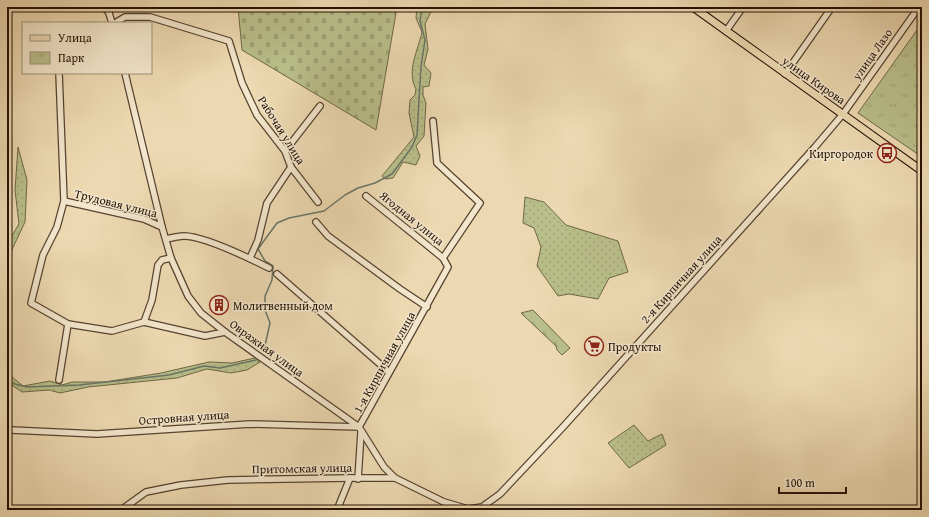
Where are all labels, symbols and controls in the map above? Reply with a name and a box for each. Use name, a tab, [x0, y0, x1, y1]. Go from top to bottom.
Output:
legend	[22, 22, 152, 74]
street label: улица Лазо	[847, 25, 896, 84]
text: Улица	[58, 29, 92, 46]
text: Парк	[58, 49, 85, 66]
street label: улица Кирова	[778, 51, 849, 108]
street label: Рабочая улица	[254, 93, 310, 168]
bus stop icon: Киргородок	[876, 142, 898, 164]
place label: Киргородок	[809, 145, 874, 162]
street label: Трудовая улица	[73, 185, 159, 222]
street label: Ягодная улица	[375, 186, 448, 250]
street label: 2-я Кирпичная улица	[637, 231, 726, 327]
building icon: Молитвенный дом	[208, 294, 230, 316]
place label: Молитвенный дом	[233, 297, 333, 314]
street label: 1-я Кирпичная улица	[349, 308, 419, 416]
street label: Овражная улица	[226, 315, 308, 381]
supermarket icon: Продукты	[583, 335, 605, 357]
place label: Продукты	[608, 338, 662, 355]
street label: Островная улица	[138, 405, 230, 429]
street label: Притомская улица	[252, 459, 353, 477]
scale bar	[779, 469, 846, 495]
text: 100 m	[785, 474, 815, 491]

